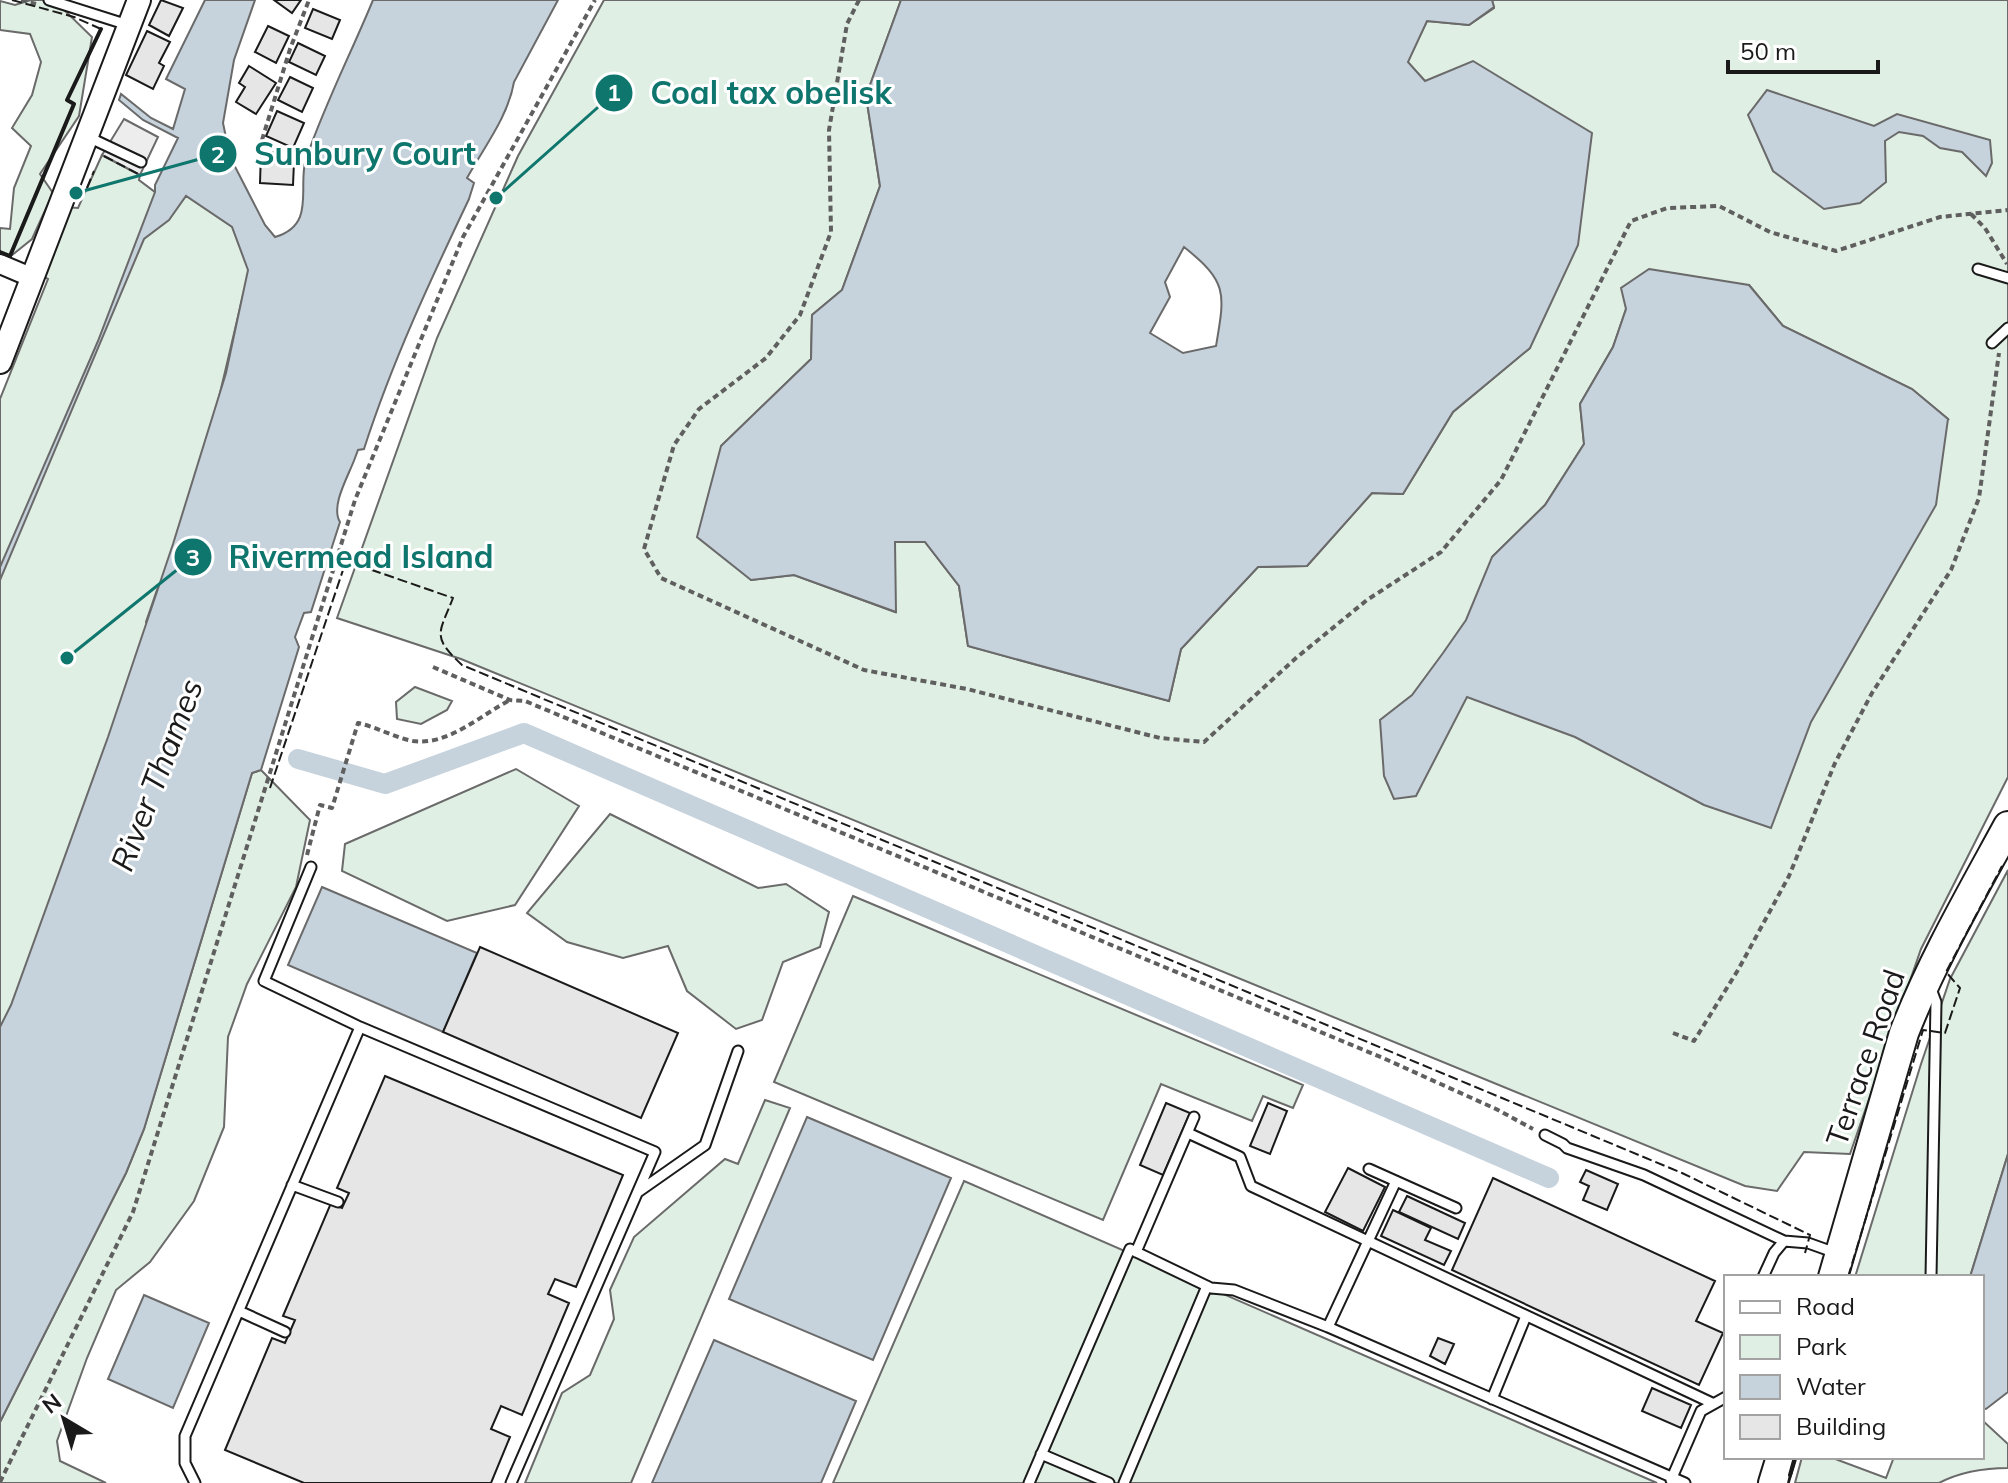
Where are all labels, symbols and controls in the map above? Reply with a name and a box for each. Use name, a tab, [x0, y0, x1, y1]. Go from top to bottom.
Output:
scale bar	[1728, 24, 1878, 74]
text: 50 m	[1740, 36, 1796, 66]
callout: Coal tax obelisk	[594, 65, 908, 121]
text: Coal tax obelisk	[650, 72, 893, 112]
text: 1	[607, 77, 621, 107]
callout: Sunbury Court	[198, 126, 492, 182]
text: Sunbury Court	[254, 133, 476, 173]
text: 2	[211, 139, 225, 169]
callout: Rivermead Island	[173, 529, 510, 585]
text: Rivermead Island	[228, 536, 494, 576]
text: 3	[186, 542, 200, 572]
water label: River Thames	[101, 673, 211, 876]
street label: Terrace Road	[1817, 964, 1913, 1151]
legend	[1724, 1275, 1984, 1459]
text: Road	[1796, 1291, 1855, 1321]
text: Park	[1796, 1331, 1847, 1361]
text: Water	[1796, 1371, 1866, 1401]
north arrow	[24, 1379, 104, 1459]
text: N	[37, 1387, 67, 1419]
text: Building	[1796, 1411, 1886, 1441]

